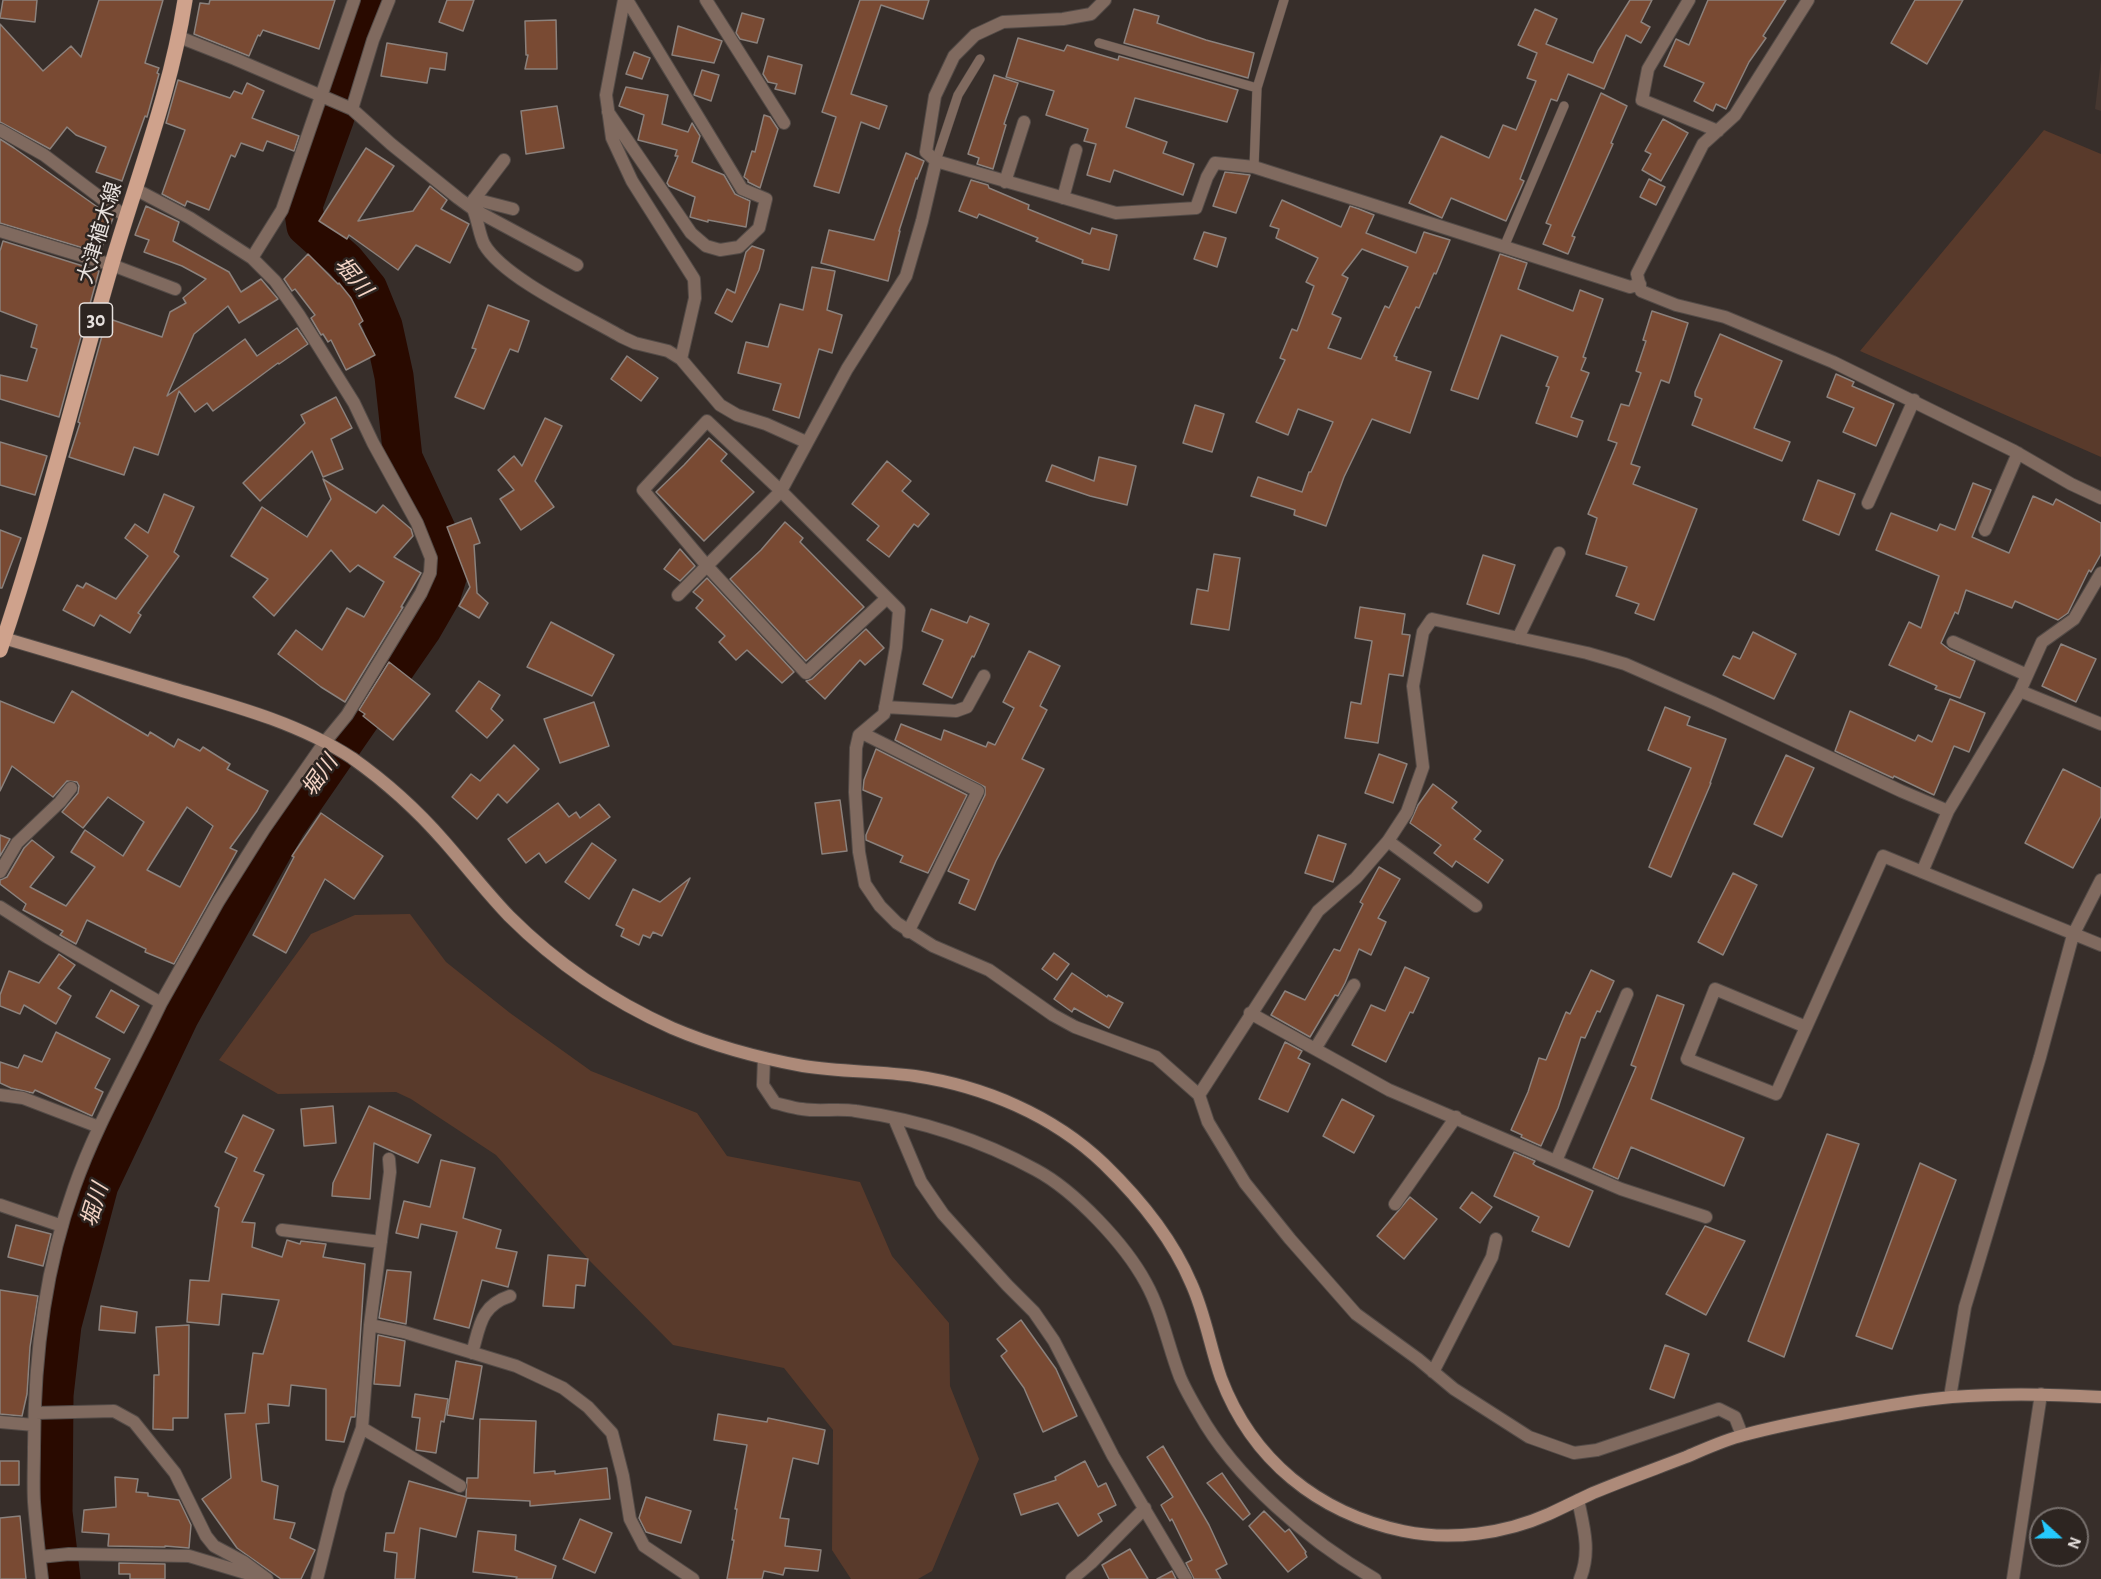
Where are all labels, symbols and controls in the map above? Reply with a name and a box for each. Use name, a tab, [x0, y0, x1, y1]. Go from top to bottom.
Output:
street label: 大津植木線	[73, 179, 127, 287]
water label: 堀川	[329, 252, 377, 302]
road number: 30	[80, 303, 112, 337]
water label: 堀川	[297, 750, 343, 802]
water label: 堀川	[76, 1180, 114, 1230]
north arrow	[2029, 1507, 2089, 1567]
text: N	[2064, 1535, 2083, 1551]

